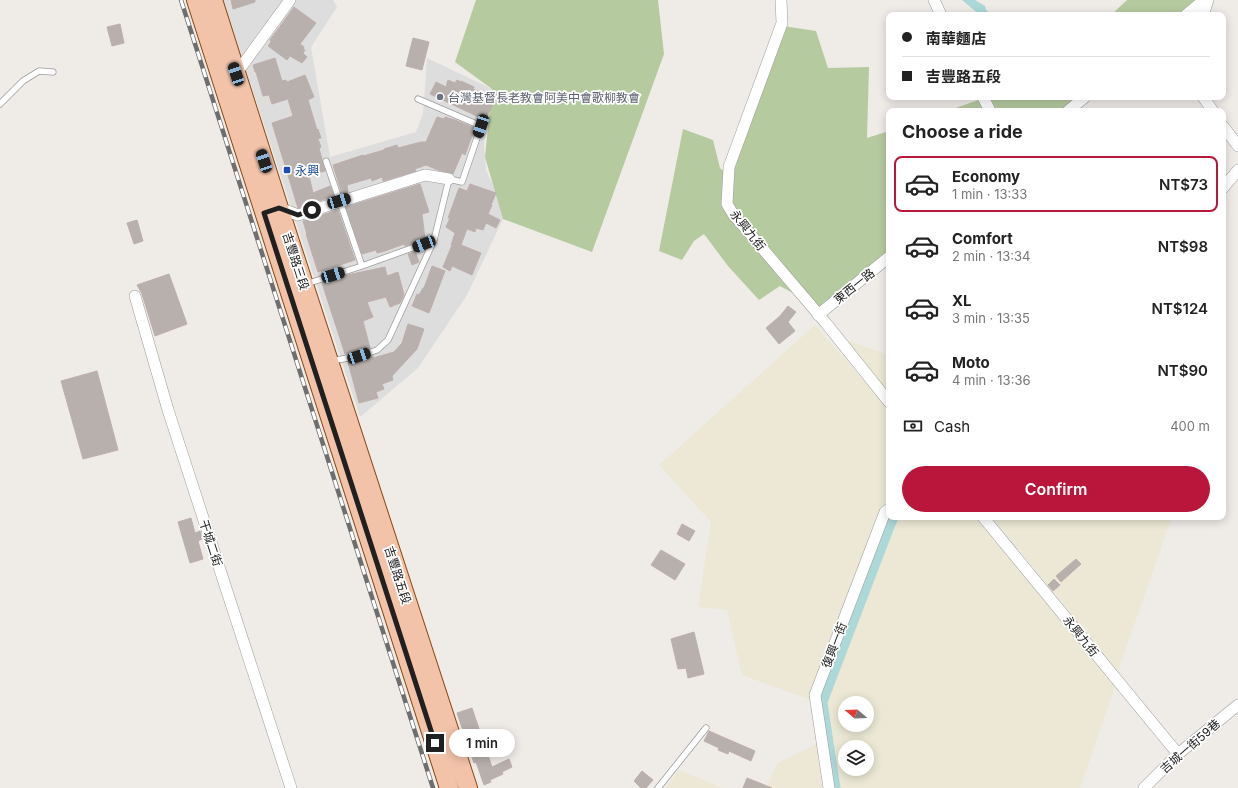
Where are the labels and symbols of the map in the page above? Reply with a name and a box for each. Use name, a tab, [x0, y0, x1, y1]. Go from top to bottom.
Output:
car	[227, 61, 245, 87]
place label: 台灣基督長老教會阿美中會歌柳教會	[448, 90, 640, 105]
marker: 台灣基督長老教會阿美中會歌柳教會	[435, 92, 445, 102]
car	[471, 113, 491, 139]
car	[255, 148, 273, 174]
place label: 永興	[295, 163, 319, 178]
marker: 永興	[282, 165, 292, 175]
car	[326, 192, 352, 210]
route start	[303, 201, 321, 219]
street label: 永興九街	[727, 207, 769, 253]
street label: 吉豐路三段	[280, 230, 312, 292]
car	[411, 234, 437, 254]
street label: 東西一路	[831, 265, 877, 307]
car	[320, 266, 346, 284]
car	[346, 347, 372, 365]
street label: 干城二街	[196, 518, 226, 568]
street label: 吉豐路五段	[382, 544, 414, 606]
street label: 永興九街	[1060, 613, 1102, 659]
street label: 復興一街	[818, 620, 850, 670]
north arrow	[838, 696, 874, 732]
street label: 吉城一街59巷	[1157, 716, 1223, 776]
callout: 1 min	[449, 729, 515, 757]
route end	[426, 734, 444, 752]

